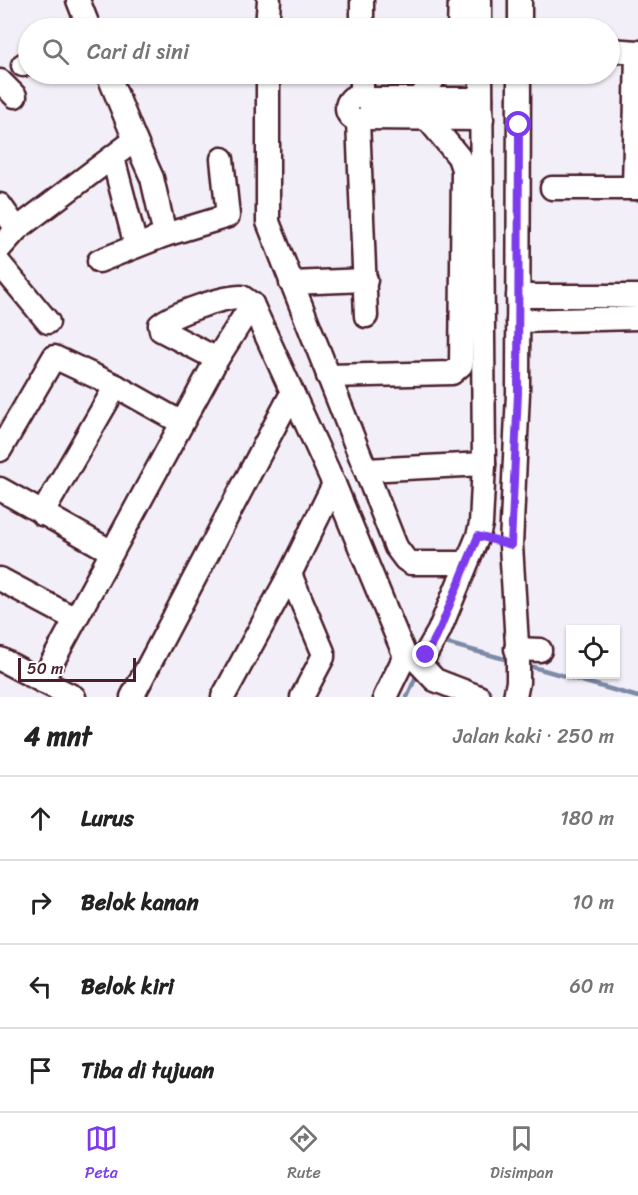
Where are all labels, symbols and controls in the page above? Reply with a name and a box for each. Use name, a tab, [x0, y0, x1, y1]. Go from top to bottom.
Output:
search box	[18, 18, 620, 84]
text: Cari di sini	[87, 32, 189, 71]
icon: search	[39, 35, 72, 68]
route start	[505, 111, 531, 137]
map controls	[566, 625, 620, 679]
button: locate	[566, 625, 620, 679]
route end	[412, 641, 438, 667]
text: 50 m	[27, 654, 63, 683]
scale bar	[18, 655, 136, 682]
text: 4 mnt	[24, 713, 91, 759]
text: Jalan kaki · 250 m	[453, 719, 614, 754]
text: Lurus	[81, 799, 134, 838]
text: 180 m	[560, 801, 614, 836]
icon: ahead	[24, 802, 57, 835]
text: Belok kanan	[81, 883, 199, 922]
text: 10 m	[572, 885, 614, 920]
icon: right	[24, 886, 57, 919]
text: Belok kiri	[81, 967, 174, 1006]
text: 60 m	[569, 969, 614, 1004]
icon: left	[24, 970, 57, 1003]
text: Tiba di tujuan	[81, 1051, 214, 1090]
icon: arrive	[24, 1054, 57, 1087]
tab: Peta	[85, 1122, 118, 1187]
tab: Rute	[287, 1122, 321, 1187]
tab: Disimpan	[490, 1122, 553, 1187]

